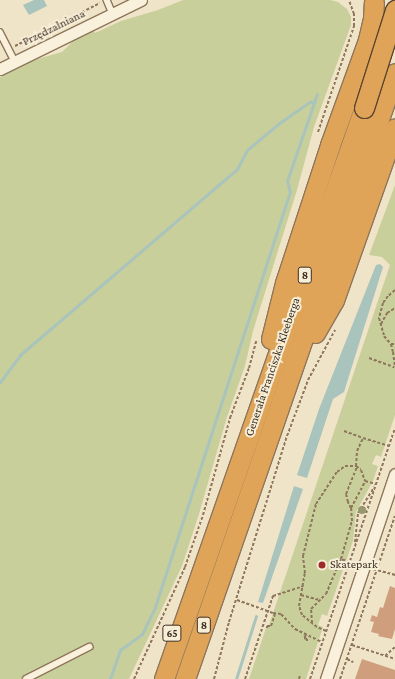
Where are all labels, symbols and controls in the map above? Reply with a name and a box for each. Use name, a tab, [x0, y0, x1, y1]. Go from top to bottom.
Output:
street label: Przędzalniana	[20, 7, 88, 49]
road number: 8	[297, 266, 313, 284]
street label: Generała Franciszka Kleeberga	[242, 296, 304, 438]
place label: Skatepark	[330, 558, 378, 572]
marker: Skatepark	[317, 560, 327, 570]
road number: 8	[196, 616, 212, 634]
road number: 65	[162, 624, 182, 642]

